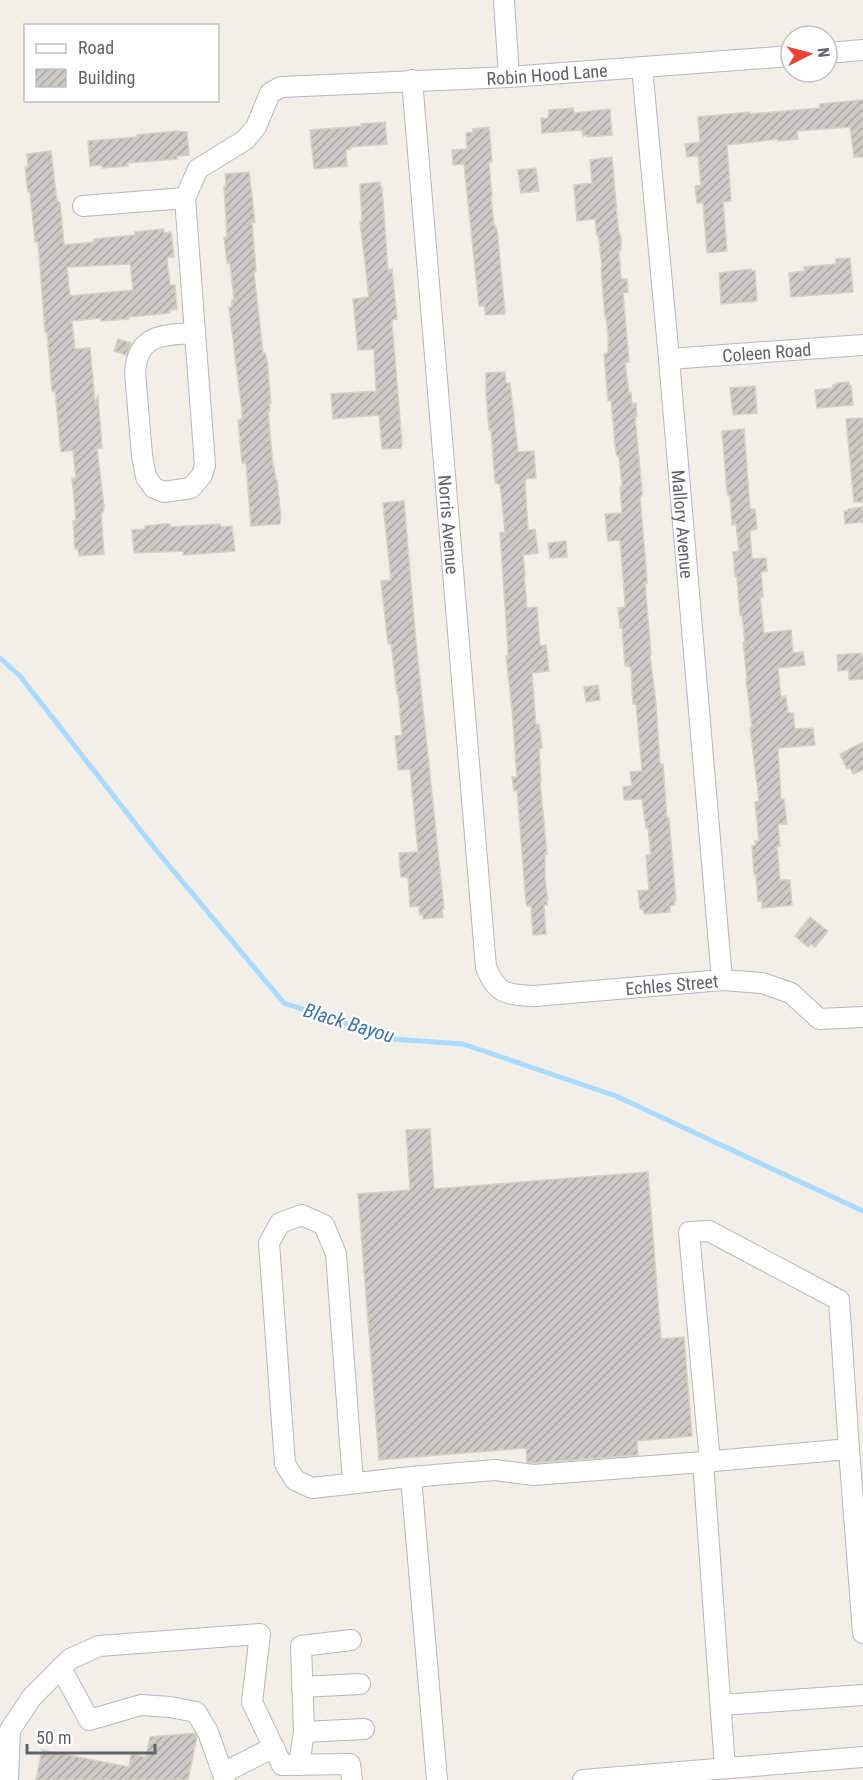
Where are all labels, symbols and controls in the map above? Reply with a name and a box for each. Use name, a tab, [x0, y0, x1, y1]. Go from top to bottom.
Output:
legend	[24, 24, 219, 102]
north arrow	[779, 24, 839, 84]
text: Road	[78, 37, 114, 58]
text: N	[813, 47, 833, 58]
street label: Robin Hood Lane	[486, 59, 608, 88]
text: Building	[78, 67, 135, 88]
street label: Coleen Road	[721, 338, 812, 366]
street label: Mallory Avenue	[668, 469, 698, 579]
street label: Norris Avenue	[434, 474, 464, 575]
street label: Echles Street	[625, 970, 719, 999]
water label: Black Bayou	[301, 998, 397, 1048]
scale bar	[27, 1717, 154, 1755]
text: 50 m	[36, 1727, 71, 1748]

